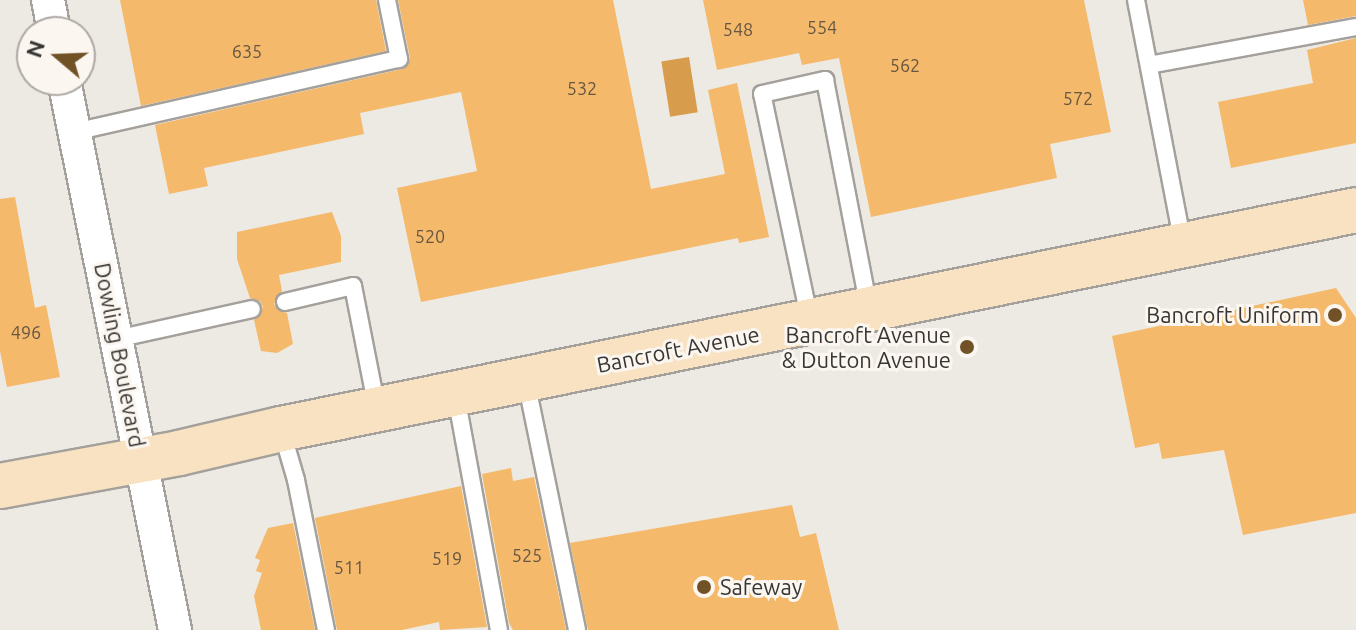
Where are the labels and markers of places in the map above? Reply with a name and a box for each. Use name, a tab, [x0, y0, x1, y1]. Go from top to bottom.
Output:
place label: Bancroft Uniform	[1146, 302, 1319, 328]
marker: Bancroft Uniform	[1326, 306, 1344, 324]
place label: Bancroft Avenue & Dutton Avenue	[782, 321, 951, 372]
marker: Bancroft Avenue & Dutton Avenue	[958, 338, 976, 356]
place label: Safeway	[720, 574, 802, 600]
marker: Safeway	[695, 578, 713, 596]

